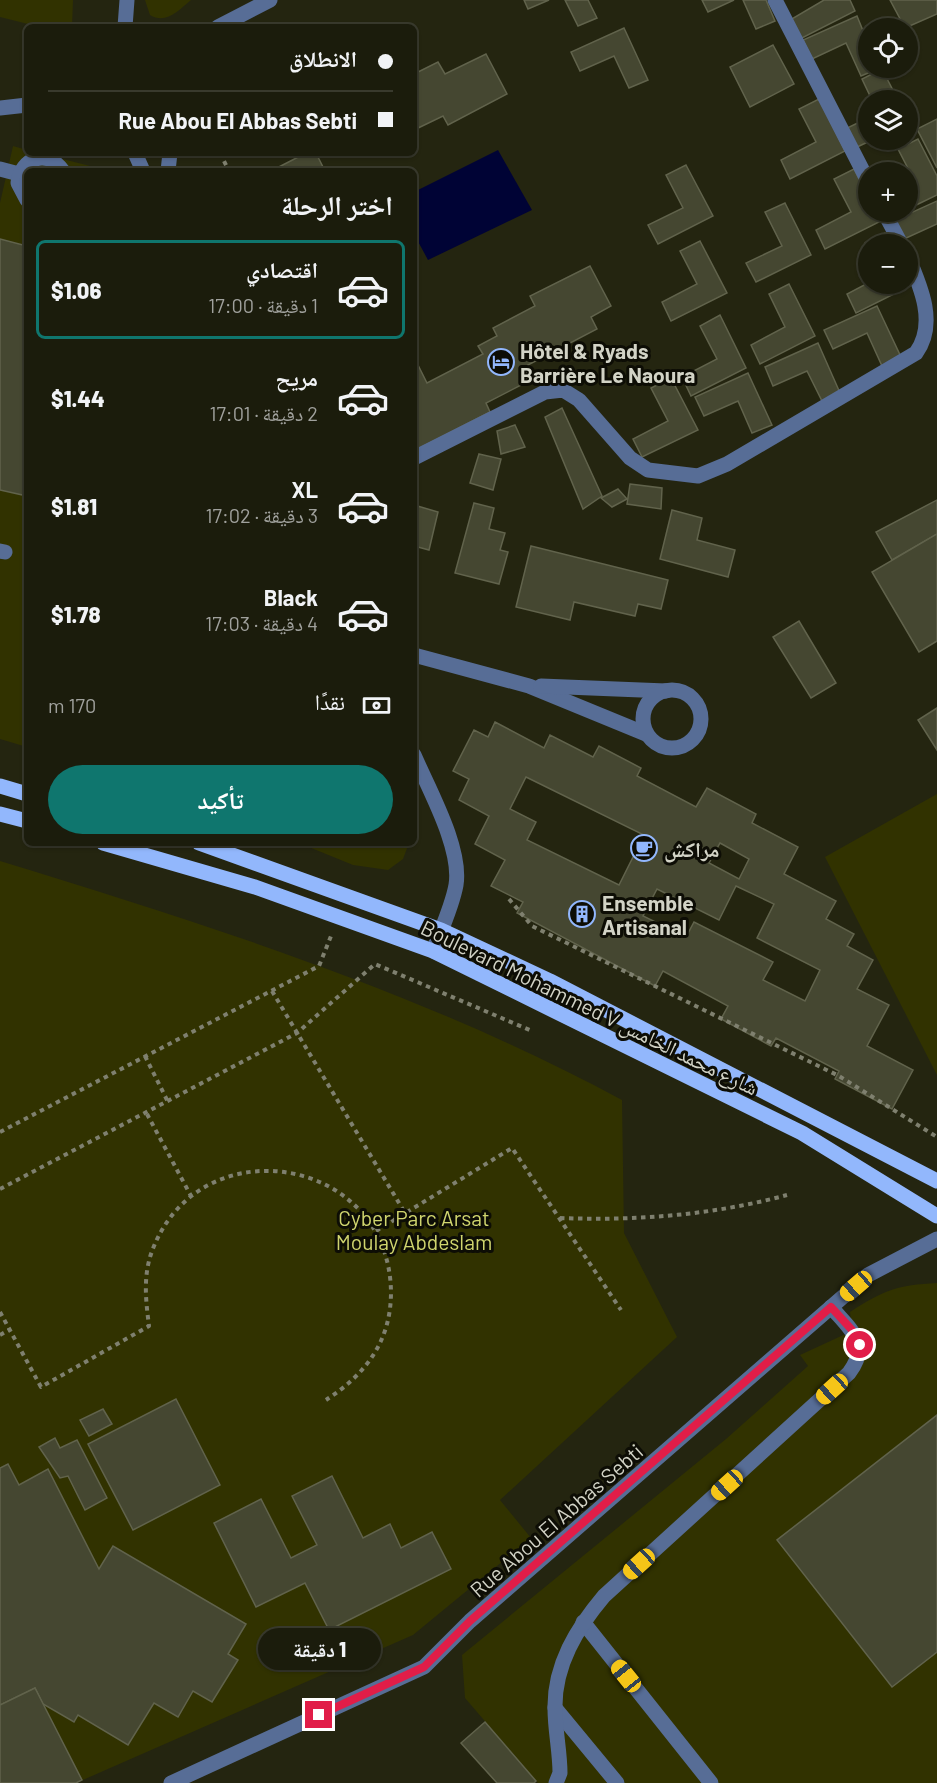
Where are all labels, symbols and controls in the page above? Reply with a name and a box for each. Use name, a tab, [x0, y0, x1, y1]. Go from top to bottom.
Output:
map controls	[858, 18, 918, 294]
button: locate	[858, 18, 918, 78]
text: الانطلاق	[289, 45, 357, 71]
button: layers	[858, 90, 918, 150]
text: Rue Abou El Abbas Sebti	[118, 107, 357, 133]
button: +	[858, 162, 918, 222]
text: اختر الرحلة	[281, 188, 393, 220]
button: −	[858, 234, 918, 294]
text: اقتصادي	[246, 256, 318, 282]
icon: car	[336, 263, 390, 317]
text: $1.06	[51, 277, 101, 303]
text: 1 دقيقة · 17:00	[208, 293, 318, 317]
place label: Hôtel & Ryads Barrière Le Naoura	[520, 338, 695, 387]
hotel icon: Hôtel & Ryads Barrière Le Naoura	[486, 347, 516, 377]
text: مريح	[275, 364, 318, 390]
icon: car	[336, 371, 390, 425]
text: $1.44	[51, 385, 105, 411]
text: 2 دقيقة · 17:01	[209, 401, 318, 425]
text: XL	[292, 476, 318, 502]
icon: car	[336, 479, 390, 533]
text: $1.81	[51, 493, 97, 519]
text: 3 دقيقة · 17:02	[206, 503, 318, 527]
text: Black	[264, 584, 318, 610]
icon: car	[336, 587, 390, 641]
text: $1.78	[51, 601, 101, 627]
text: 4 دقيقة · 17:03	[205, 611, 318, 635]
text: نقدًا	[315, 688, 345, 714]
icon: cash	[360, 689, 393, 722]
text: 170 m	[48, 693, 96, 717]
button: تأكيد	[48, 765, 393, 834]
cafe icon: مراكش	[629, 833, 659, 863]
place label: مراكش	[664, 836, 719, 863]
place label: Ensemble Artisanal	[602, 890, 694, 939]
building icon: Ensemble Artisanal	[567, 899, 597, 929]
street label: Boulevard Mohammed V شارع محمد الخامس	[416, 914, 763, 1102]
park label: Cyber Parc Arsat Moulay Abdeslam	[336, 1205, 492, 1254]
car	[837, 1267, 875, 1305]
route start	[846, 1331, 873, 1358]
car	[813, 1370, 851, 1408]
street label: Rue Abou El Abbas Sebti	[464, 1438, 648, 1602]
car	[708, 1466, 746, 1504]
car	[620, 1545, 658, 1583]
callout: 1 دقيقة	[258, 1628, 380, 1670]
text: 1 دقيقة	[293, 1637, 346, 1661]
car	[608, 1656, 644, 1696]
route end	[305, 1701, 332, 1728]

